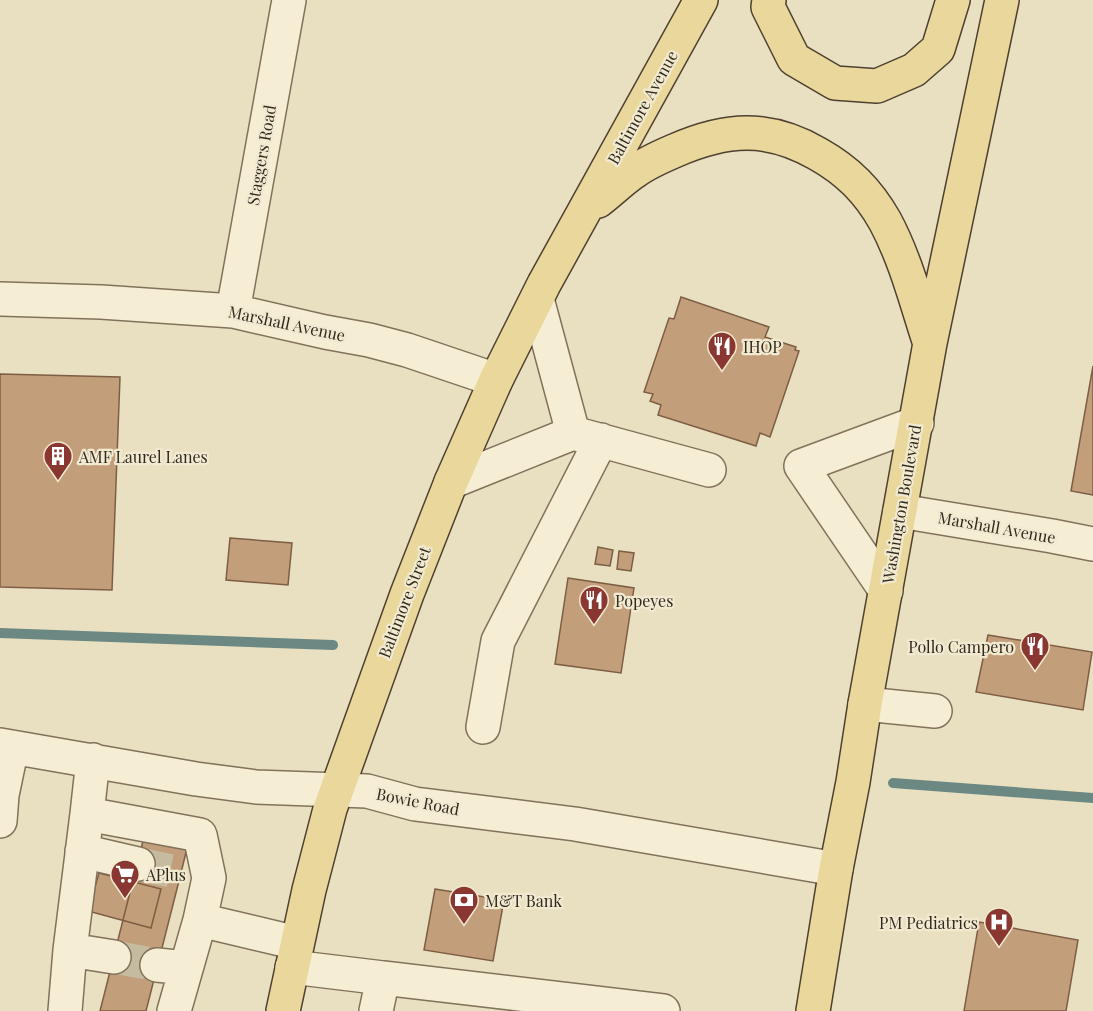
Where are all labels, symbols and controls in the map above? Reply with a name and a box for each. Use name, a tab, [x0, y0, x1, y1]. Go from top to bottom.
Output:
street label: Baltimore Avenue	[602, 46, 682, 168]
street label: Staggers Road	[242, 103, 280, 207]
street label: Marshall Avenue	[227, 300, 347, 346]
restaurant icon: IHOP	[706, 330, 738, 372]
place label: IHOP	[743, 336, 782, 357]
street label: Washington Boulevard	[877, 423, 925, 586]
building icon: AMF Laurel Lanes	[42, 440, 74, 482]
place label: AMF Laurel Lanes	[78, 446, 208, 467]
street label: Marshall Avenue	[937, 506, 1057, 548]
street label: Baltimore Street	[373, 543, 435, 661]
restaurant icon: Popeyes	[578, 584, 610, 626]
place label: Popeyes	[615, 590, 673, 611]
restaurant icon: Pollo Campero	[1019, 630, 1051, 672]
place label: Pollo Campero	[908, 636, 1014, 657]
street label: Bowie Road	[375, 783, 461, 819]
supermarket icon: APlus	[109, 858, 141, 900]
place label: APlus	[145, 864, 186, 885]
bank icon: M&T Bank	[448, 884, 480, 926]
place label: M&T Bank	[485, 890, 562, 911]
hospital icon: PM Pediatrics	[983, 906, 1015, 948]
place label: PM Pediatrics	[879, 912, 978, 933]

